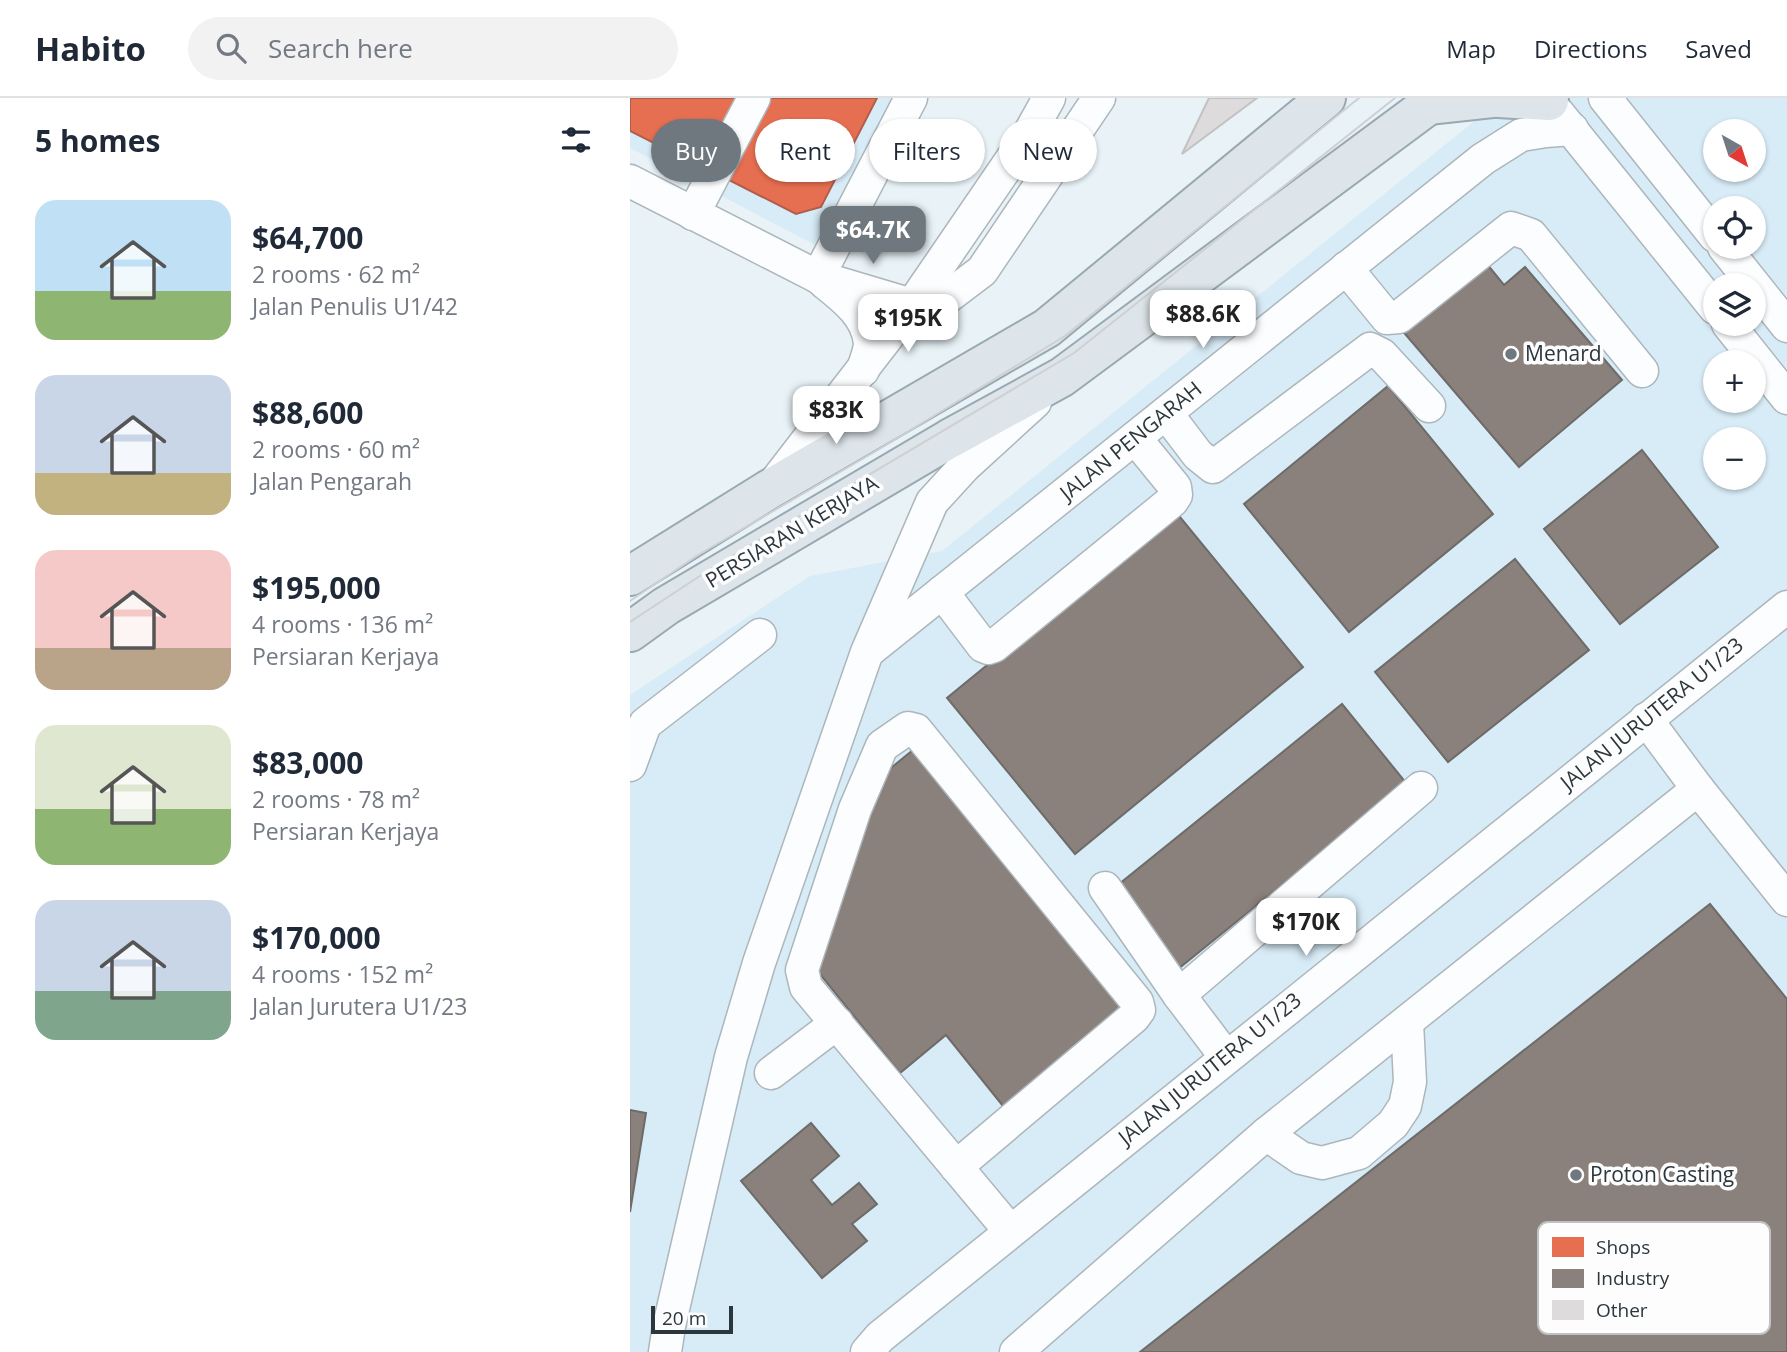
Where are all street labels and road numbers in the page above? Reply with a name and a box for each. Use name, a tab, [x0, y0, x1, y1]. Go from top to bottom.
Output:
street label: JALAN PENGARAH	[1052, 374, 1207, 507]
street label: PERSIARAN KERJAYA	[700, 468, 884, 594]
street label: JALAN JURUTERA U1/23	[1553, 631, 1749, 797]
street label: JALAN JURUTERA U1/23	[1111, 986, 1307, 1152]

